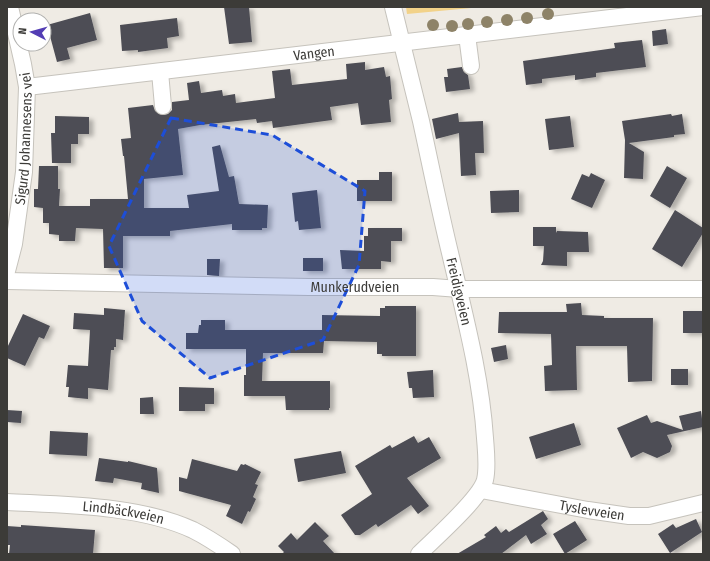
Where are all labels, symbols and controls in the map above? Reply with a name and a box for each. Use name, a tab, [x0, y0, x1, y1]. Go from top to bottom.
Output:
north arrow	[12, 12, 52, 52]
text: N	[16, 27, 29, 35]
street label: Vangen	[292, 42, 336, 64]
street label: Sigurd Johannesens vei	[11, 71, 36, 206]
street label: Freidigveien	[443, 256, 475, 327]
street label: Munkerudveien	[311, 279, 399, 296]
street label: Tyslevveien	[558, 496, 626, 524]
street label: Lindbäckveien	[82, 498, 166, 527]

